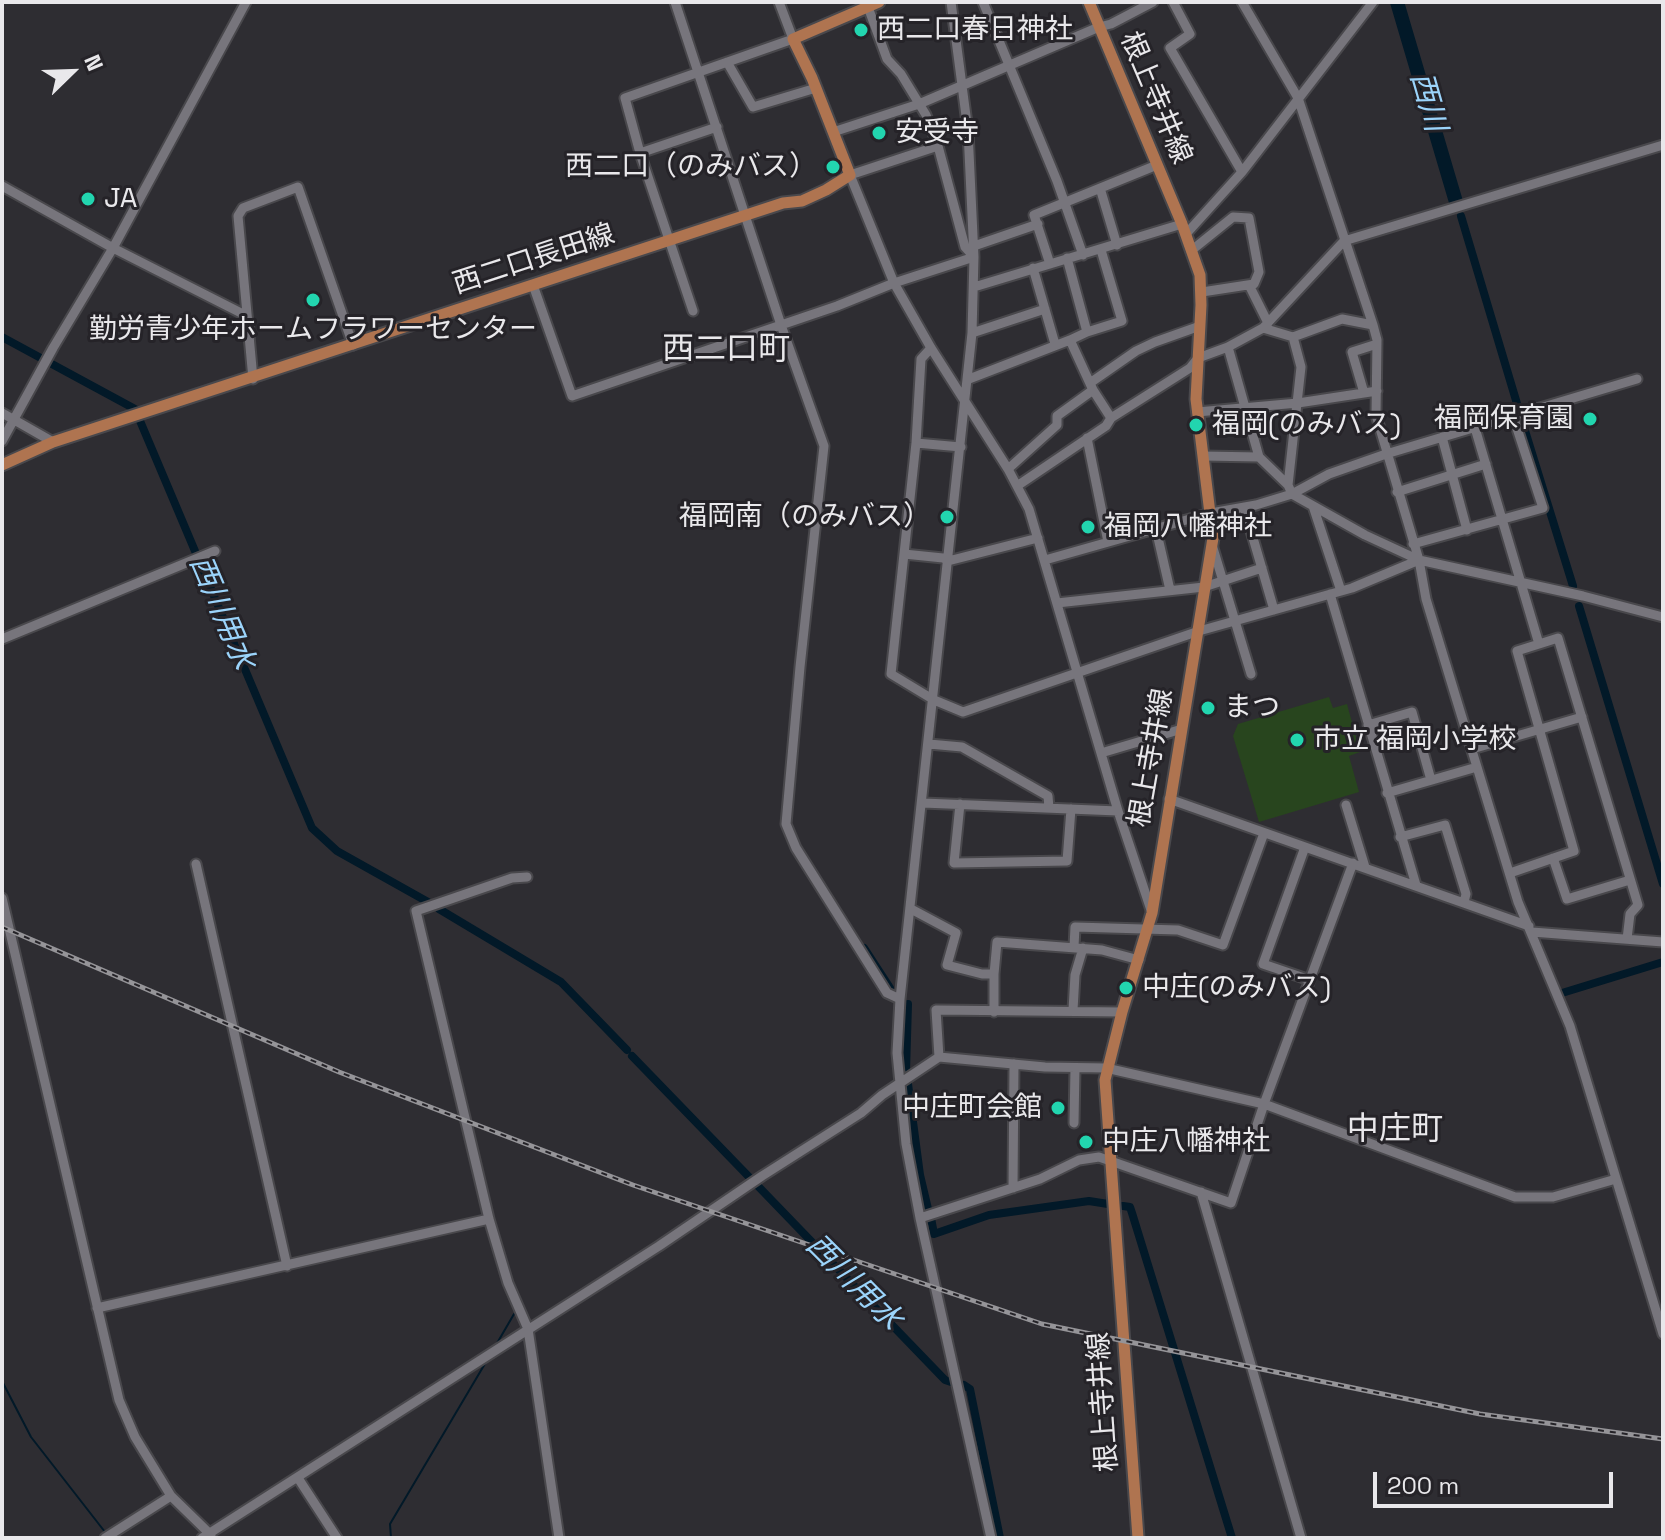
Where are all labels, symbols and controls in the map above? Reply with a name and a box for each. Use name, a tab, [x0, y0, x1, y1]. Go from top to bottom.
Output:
place label: 西二口春日神社	[877, 13, 1073, 47]
marker: 西二口春日神社	[852, 21, 870, 39]
street label: 根上寺井線	[1112, 27, 1198, 169]
north arrow	[32, 32, 112, 112]
text: N	[78, 50, 110, 75]
water label: 西川	[1401, 68, 1453, 136]
place label: 安受寺	[895, 116, 979, 150]
marker: 安受寺	[870, 124, 888, 142]
place label: 西二口（のみバス）	[565, 150, 817, 184]
marker: 西二口（のみバス）	[824, 158, 842, 176]
place label: JA	[104, 182, 137, 216]
marker: JA	[79, 190, 97, 208]
street label: 西二口長田線	[449, 218, 619, 302]
marker: 勤労青少年ホームフラワーセンター	[304, 291, 322, 309]
place label: 勤労青少年ホームフラワーセンター	[89, 313, 537, 347]
district label: 西二口町	[662, 331, 790, 369]
place label: 福岡保育園	[1434, 402, 1574, 436]
place label: 福岡(のみバス)	[1212, 408, 1401, 442]
marker: 福岡保育園	[1581, 410, 1599, 428]
marker: 福岡(のみバス)	[1187, 416, 1205, 434]
place label: 福岡南（のみバス）	[679, 500, 931, 534]
marker: 福岡南（のみバス）	[938, 508, 956, 526]
place label: 福岡八幡神社	[1104, 510, 1272, 544]
marker: 福岡八幡神社	[1079, 518, 1097, 536]
water label: 西川用水	[181, 551, 261, 675]
street label: 根上寺井線	[1123, 686, 1181, 830]
place label: まつ	[1224, 691, 1280, 725]
marker: まつ	[1199, 699, 1217, 717]
place label: 市立 福岡小学校	[1313, 723, 1516, 757]
marker: 市立 福岡小学校	[1288, 731, 1306, 749]
place label: 中庄(のみバス)	[1142, 971, 1331, 1005]
marker: 中庄(のみバス)	[1117, 979, 1135, 997]
place label: 中庄町会館	[902, 1091, 1042, 1125]
marker: 中庄町会館	[1049, 1099, 1067, 1117]
district label: 中庄町	[1347, 1111, 1443, 1149]
place label: 中庄八幡神社	[1102, 1125, 1270, 1159]
marker: 中庄八幡神社	[1077, 1133, 1095, 1151]
water label: 西川用水	[798, 1228, 908, 1338]
street label: 根上寺井線	[1082, 1331, 1126, 1473]
scale bar	[1377, 1456, 1617, 1506]
text: 200 m	[1387, 1470, 1459, 1501]

